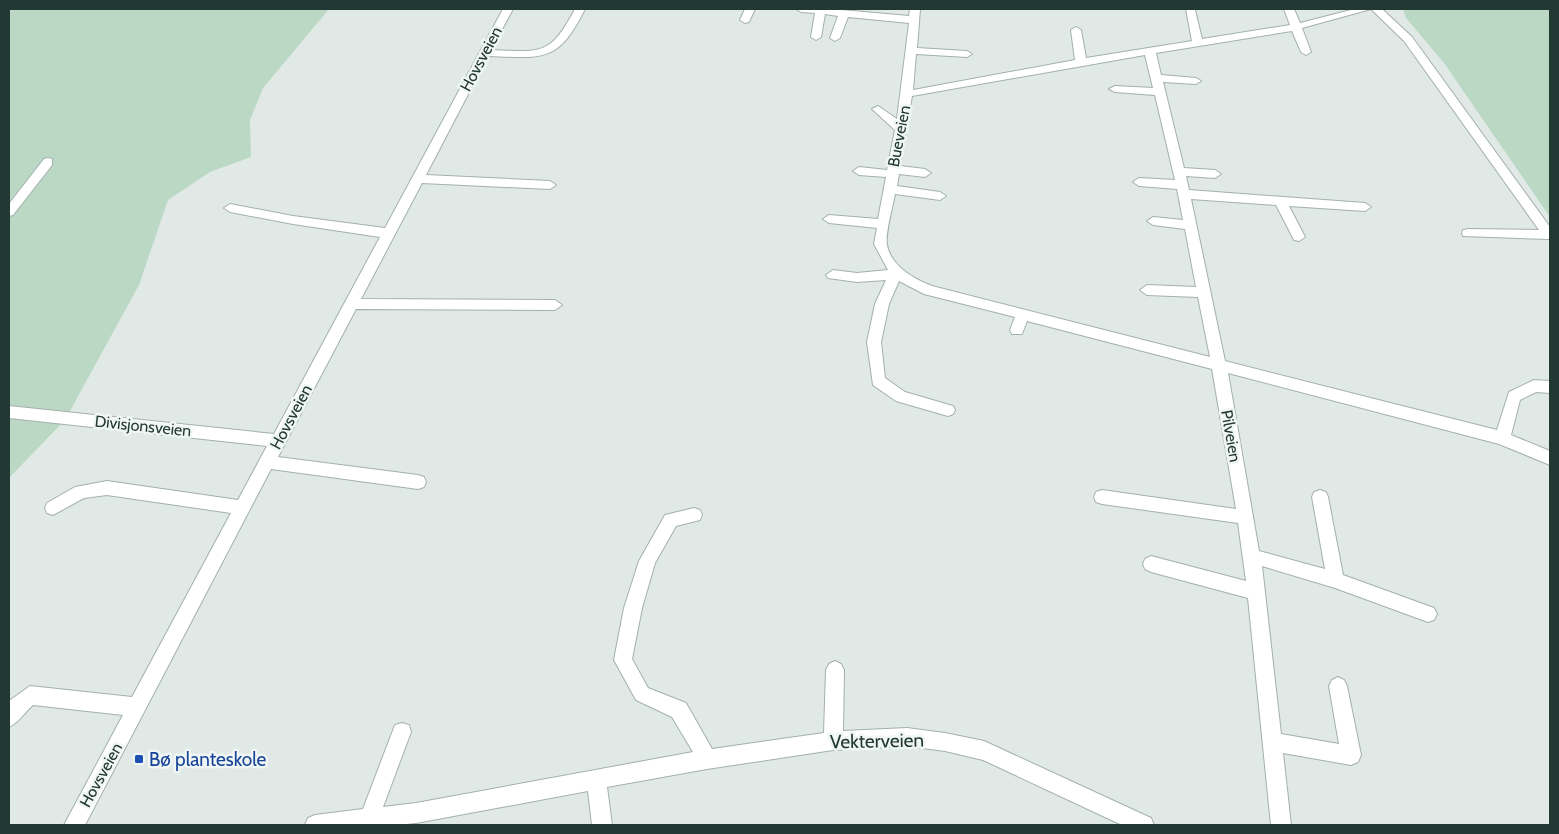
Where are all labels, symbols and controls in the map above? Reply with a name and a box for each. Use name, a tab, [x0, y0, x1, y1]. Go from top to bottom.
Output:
street label: Hovsveien	[456, 23, 506, 95]
street label: Bueveien	[884, 103, 914, 168]
street label: Hovsveien	[266, 381, 316, 453]
street label: Pilveien	[1217, 408, 1245, 464]
street label: Divisjonsveien	[94, 411, 192, 441]
street label: Vekterveien	[830, 729, 924, 753]
street label: Hovsveien	[76, 739, 126, 810]
place label: Bø planteskole	[149, 748, 267, 771]
marker: Bø planteskole	[133, 753, 145, 765]

